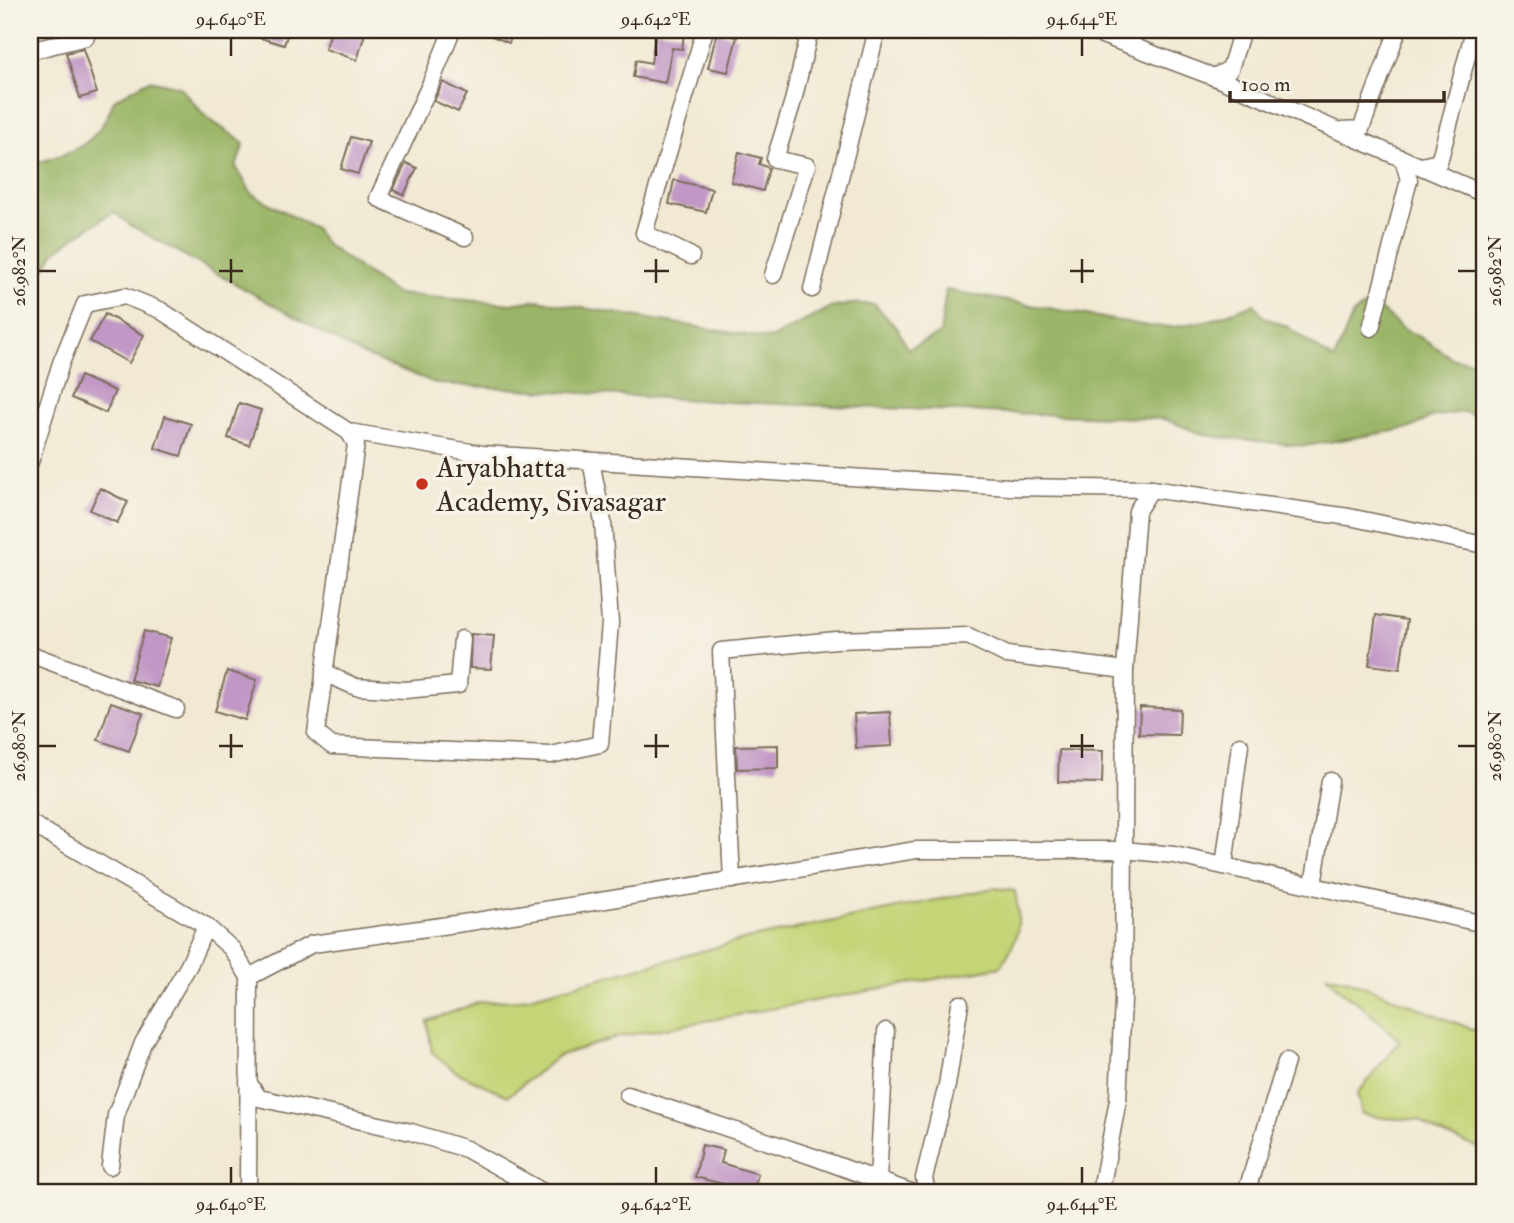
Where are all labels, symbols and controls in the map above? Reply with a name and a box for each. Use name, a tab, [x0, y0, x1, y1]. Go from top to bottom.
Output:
text: 94.640°E	[194, 8, 266, 31]
text: 94.642°E	[619, 8, 691, 31]
text: 94.644°E	[1045, 8, 1117, 31]
scale bar	[1230, 60, 1444, 104]
text: 100 m	[1241, 71, 1291, 98]
text: 26.982°N	[8, 236, 31, 306]
text: 26.982°N	[1484, 236, 1507, 306]
place label: Aryabhatta Academy, Sivasagar	[435, 449, 666, 520]
marker: Aryabhatta Academy, Sivasagar	[414, 476, 430, 492]
text: 26.980°N	[8, 710, 31, 782]
text: 26.980°N	[1484, 710, 1507, 782]
text: 94.640°E	[194, 1193, 266, 1216]
text: 94.642°E	[619, 1193, 691, 1216]
text: 94.644°E	[1045, 1193, 1117, 1216]

